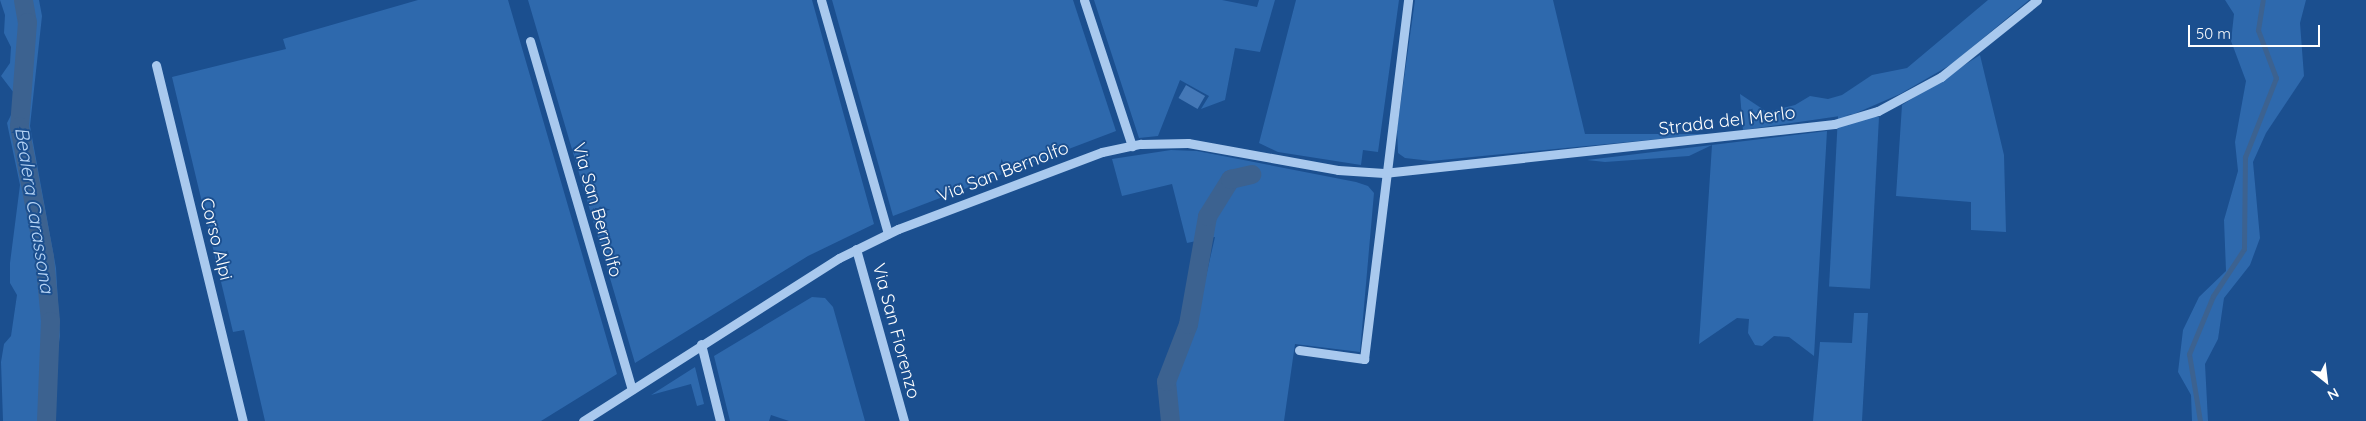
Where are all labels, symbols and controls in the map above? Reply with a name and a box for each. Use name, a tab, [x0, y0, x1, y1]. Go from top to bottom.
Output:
scale bar	[2191, 15, 2324, 47]
text: 50 m	[2196, 24, 2231, 43]
street label: Strada del Merlo	[1657, 102, 1797, 140]
water label: Bealera Carassona	[10, 125, 58, 295]
street label: Via San Bernolfo	[934, 137, 1072, 207]
street label: Via San Bernolfo	[567, 140, 627, 280]
street label: Corso Alpi	[195, 195, 237, 283]
street label: Via San Fiorenzo	[868, 261, 924, 401]
north arrow	[2301, 356, 2351, 406]
text: N	[2324, 384, 2342, 404]

